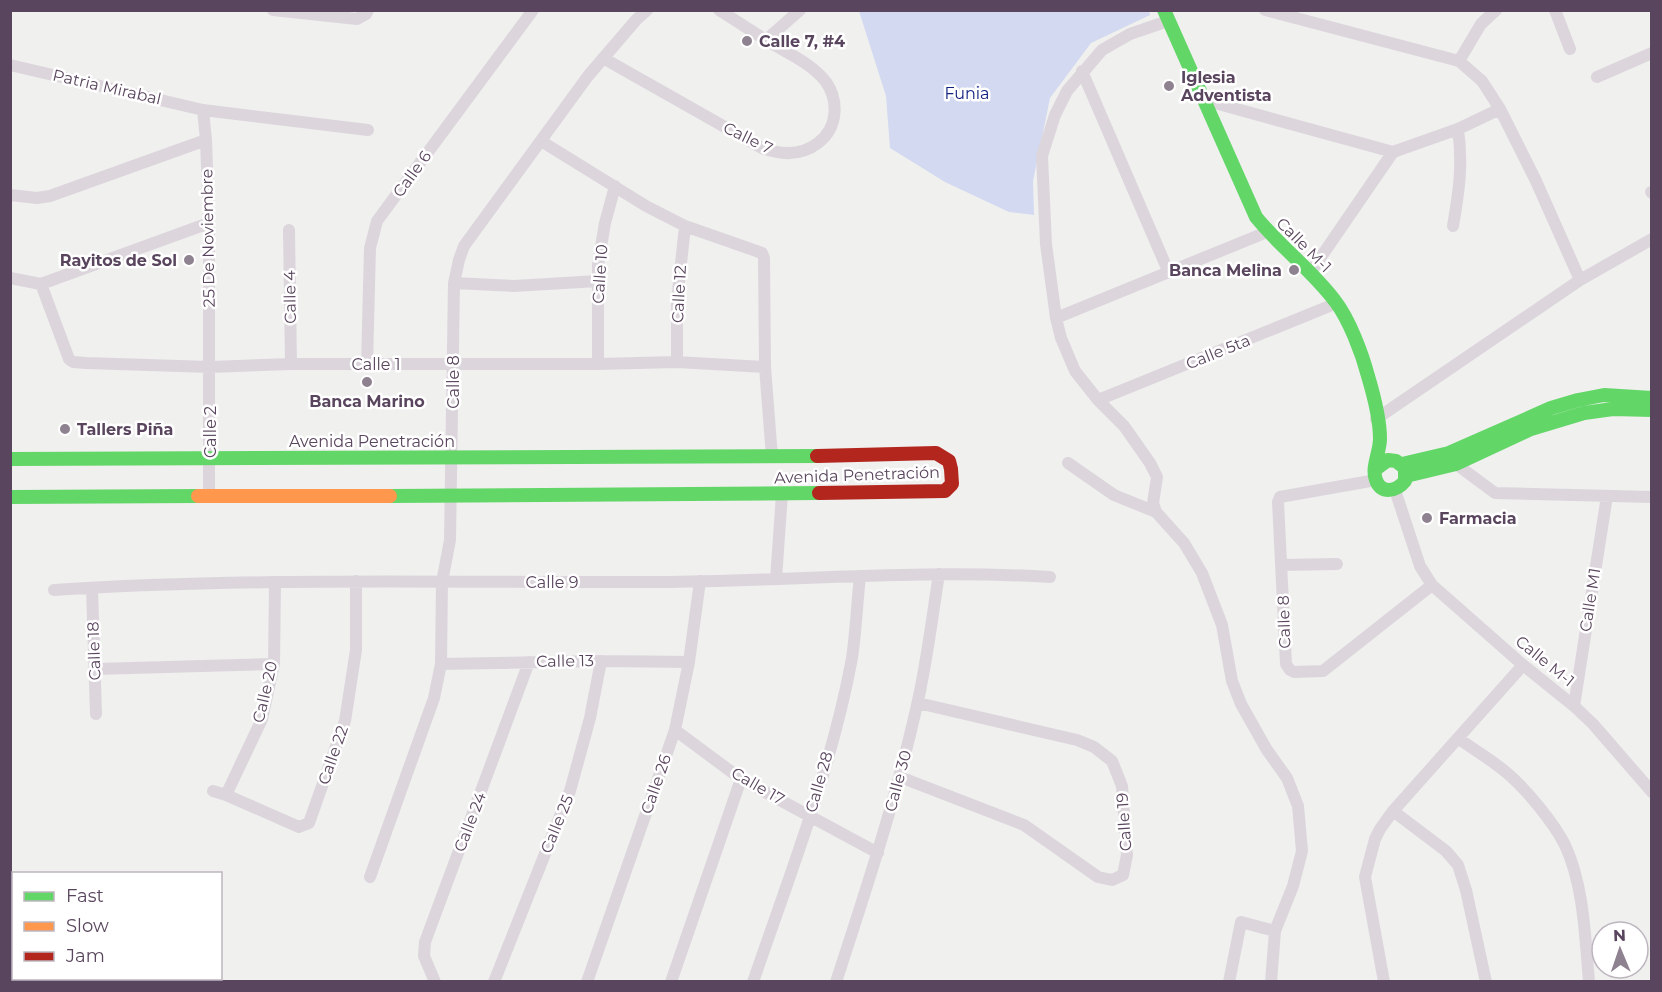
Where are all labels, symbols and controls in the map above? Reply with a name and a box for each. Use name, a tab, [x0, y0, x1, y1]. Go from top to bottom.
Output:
place label: Calle 7, #4	[759, 32, 845, 51]
marker: Calle 7, #4	[740, 34, 754, 48]
street label: Patria Mirabal	[51, 65, 163, 109]
place label: Iglesia Adventista	[1180, 68, 1272, 105]
marker: Iglesia Adventista	[1162, 79, 1176, 93]
park label: Funia	[944, 84, 990, 103]
street label: Calle 7	[720, 118, 776, 158]
street label: Calle 6	[389, 147, 435, 201]
street label: 25 De Noviembre	[197, 169, 219, 307]
street label: Calle M-1	[1273, 214, 1335, 276]
street label: Calle 10	[588, 244, 612, 304]
place label: Rayitos de Sol	[60, 251, 177, 270]
marker: Rayitos de Sol	[182, 253, 196, 267]
place label: Banca Melina	[1169, 261, 1282, 280]
marker: Banca Melina	[1287, 263, 1301, 277]
street label: Calle 12	[668, 265, 690, 323]
street label: Calle 4	[280, 270, 300, 324]
street label: Calle 5ta	[1183, 330, 1253, 374]
street label: Calle 1	[352, 355, 400, 374]
street label: Calle 8	[444, 355, 463, 409]
marker: Banca Marino	[360, 375, 374, 389]
place label: Banca Marino	[309, 392, 425, 411]
street label: Calle 2	[201, 406, 220, 458]
place label: Tallers Piña	[77, 420, 173, 439]
marker: Tallers Piña	[58, 422, 72, 436]
street label: Avenida Penetración	[289, 432, 455, 451]
street label: Avenida Penetración	[774, 463, 940, 487]
place label: Farmacia	[1439, 509, 1517, 528]
marker: Farmacia	[1420, 511, 1434, 525]
street label: Calle M1	[1576, 567, 1604, 633]
street label: Calle 9	[526, 573, 578, 592]
street label: Calle 8	[1274, 595, 1294, 649]
street label: Calle 18	[83, 621, 105, 681]
street label: Calle M-1	[1512, 632, 1578, 690]
street label: Calle 13	[536, 651, 594, 671]
street label: Calle 20	[249, 659, 281, 725]
street label: Calle 22	[314, 723, 352, 787]
street label: Calle 30	[881, 748, 915, 814]
street label: Calle 28	[801, 749, 837, 815]
street label: Calle 26	[637, 751, 675, 816]
street label: Calle 17	[728, 763, 788, 809]
street label: Calle 24	[450, 789, 490, 855]
street label: Calle 25	[537, 792, 577, 856]
street label: Calle 19	[1112, 792, 1136, 852]
legend	[12, 872, 222, 980]
text: Fast	[66, 885, 104, 907]
text: Slow	[66, 915, 109, 937]
north arrow	[1590, 920, 1650, 980]
text: N	[1613, 926, 1626, 945]
text: Jam	[65, 945, 105, 967]

